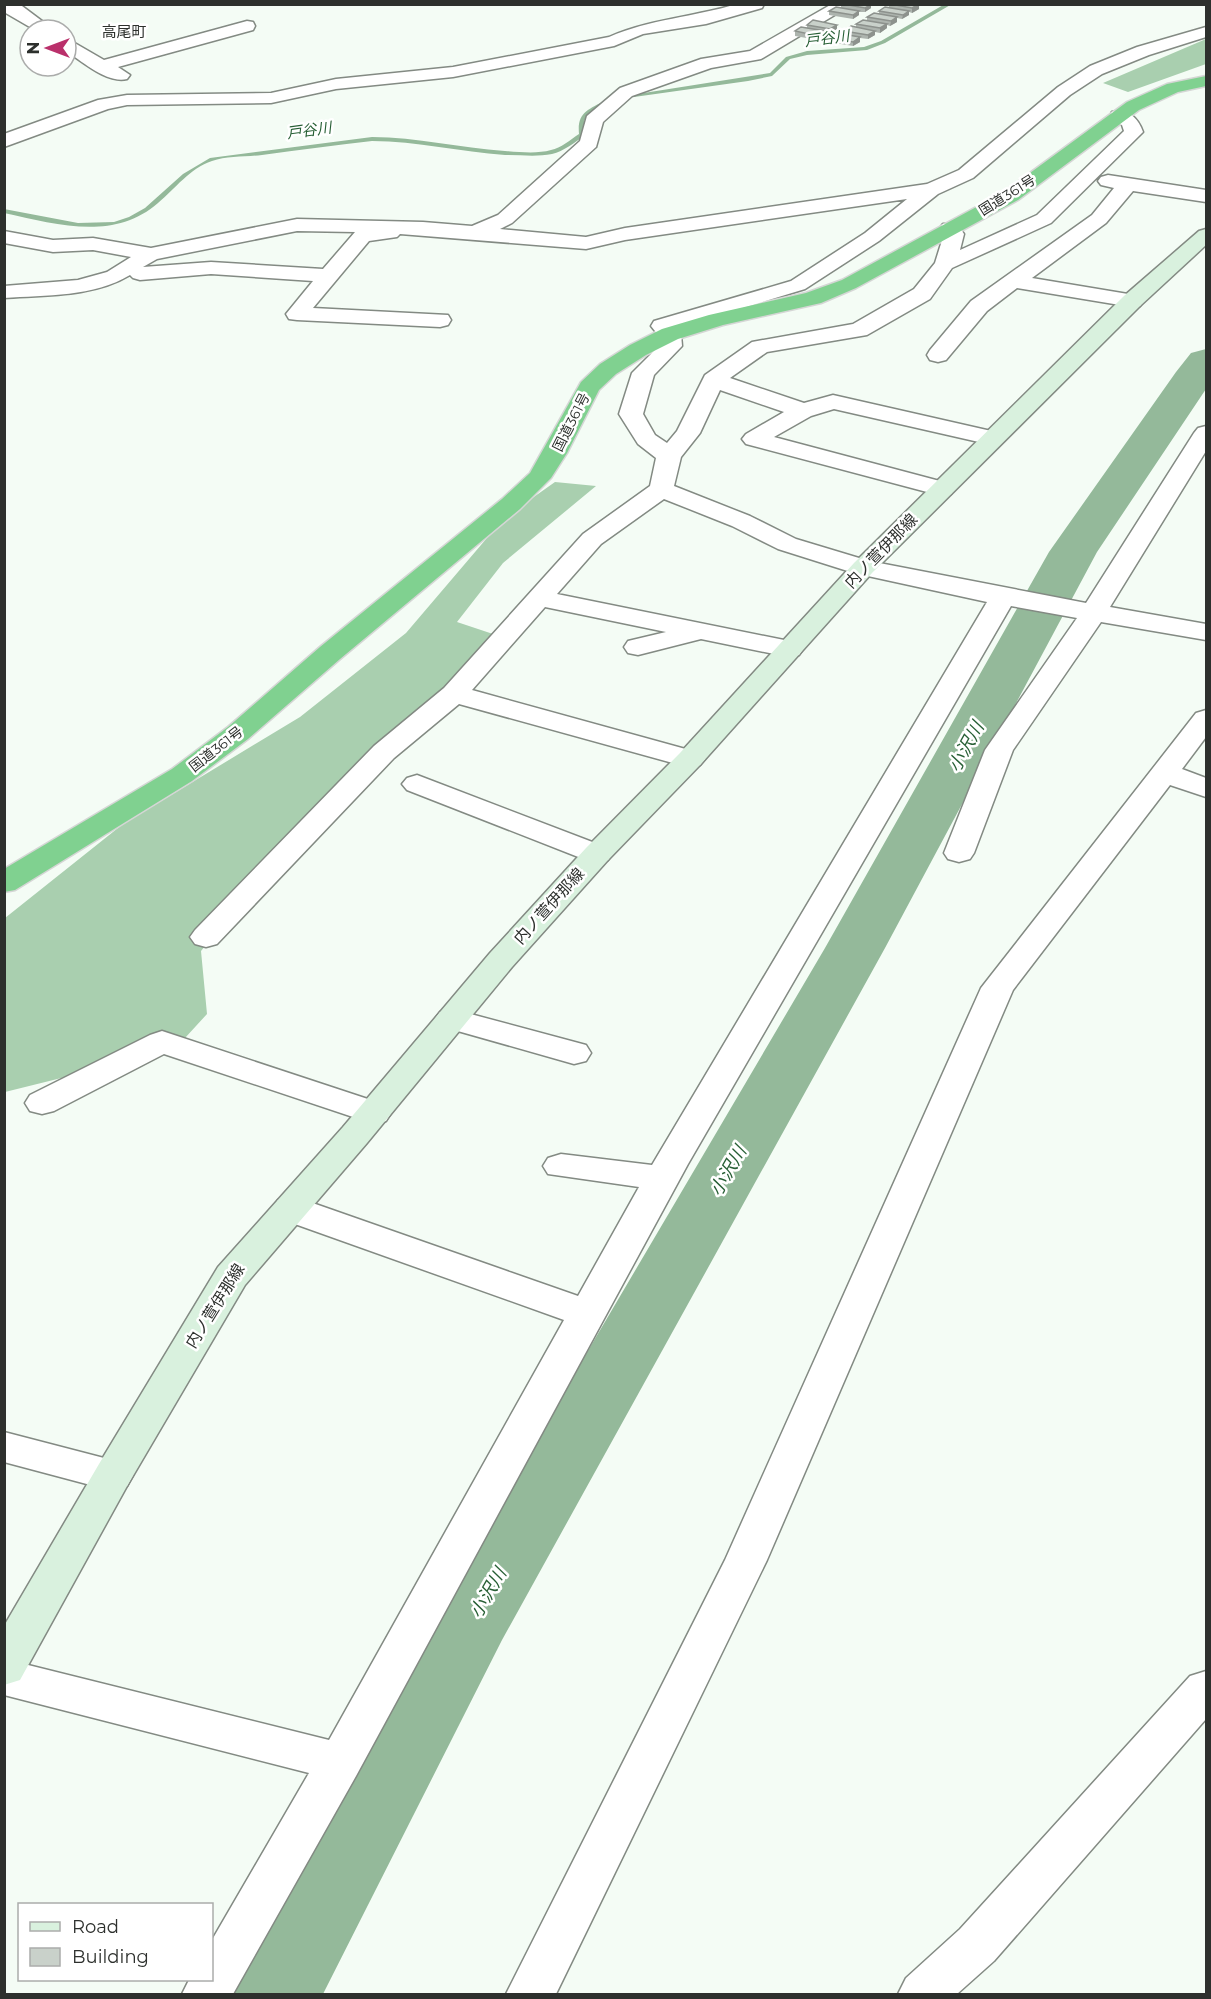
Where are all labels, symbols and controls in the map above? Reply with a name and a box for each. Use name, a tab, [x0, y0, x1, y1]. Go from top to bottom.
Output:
north arrow	[18, 18, 78, 78]
district label: 高尾町	[101, 22, 147, 41]
water label: 戸谷川	[804, 26, 852, 50]
text: N	[24, 42, 43, 54]
water label: 戸谷川	[285, 117, 335, 143]
street label: 国道361号	[975, 171, 1039, 219]
street label: 国道361号	[549, 390, 593, 454]
street label: 内ノ萱伊那線	[841, 510, 921, 592]
water label: 小沢川	[943, 716, 990, 776]
street label: 国道361号	[185, 722, 247, 776]
street label: 内ノ萱伊那線	[510, 864, 588, 948]
water label: 小沢川	[705, 1140, 752, 1200]
street label: 内ノ萱伊那線	[182, 1260, 248, 1352]
water label: 小沢川	[465, 1562, 512, 1622]
legend	[18, 1903, 213, 1981]
text: Road	[72, 1916, 119, 1938]
text: Building	[72, 1946, 149, 1968]

